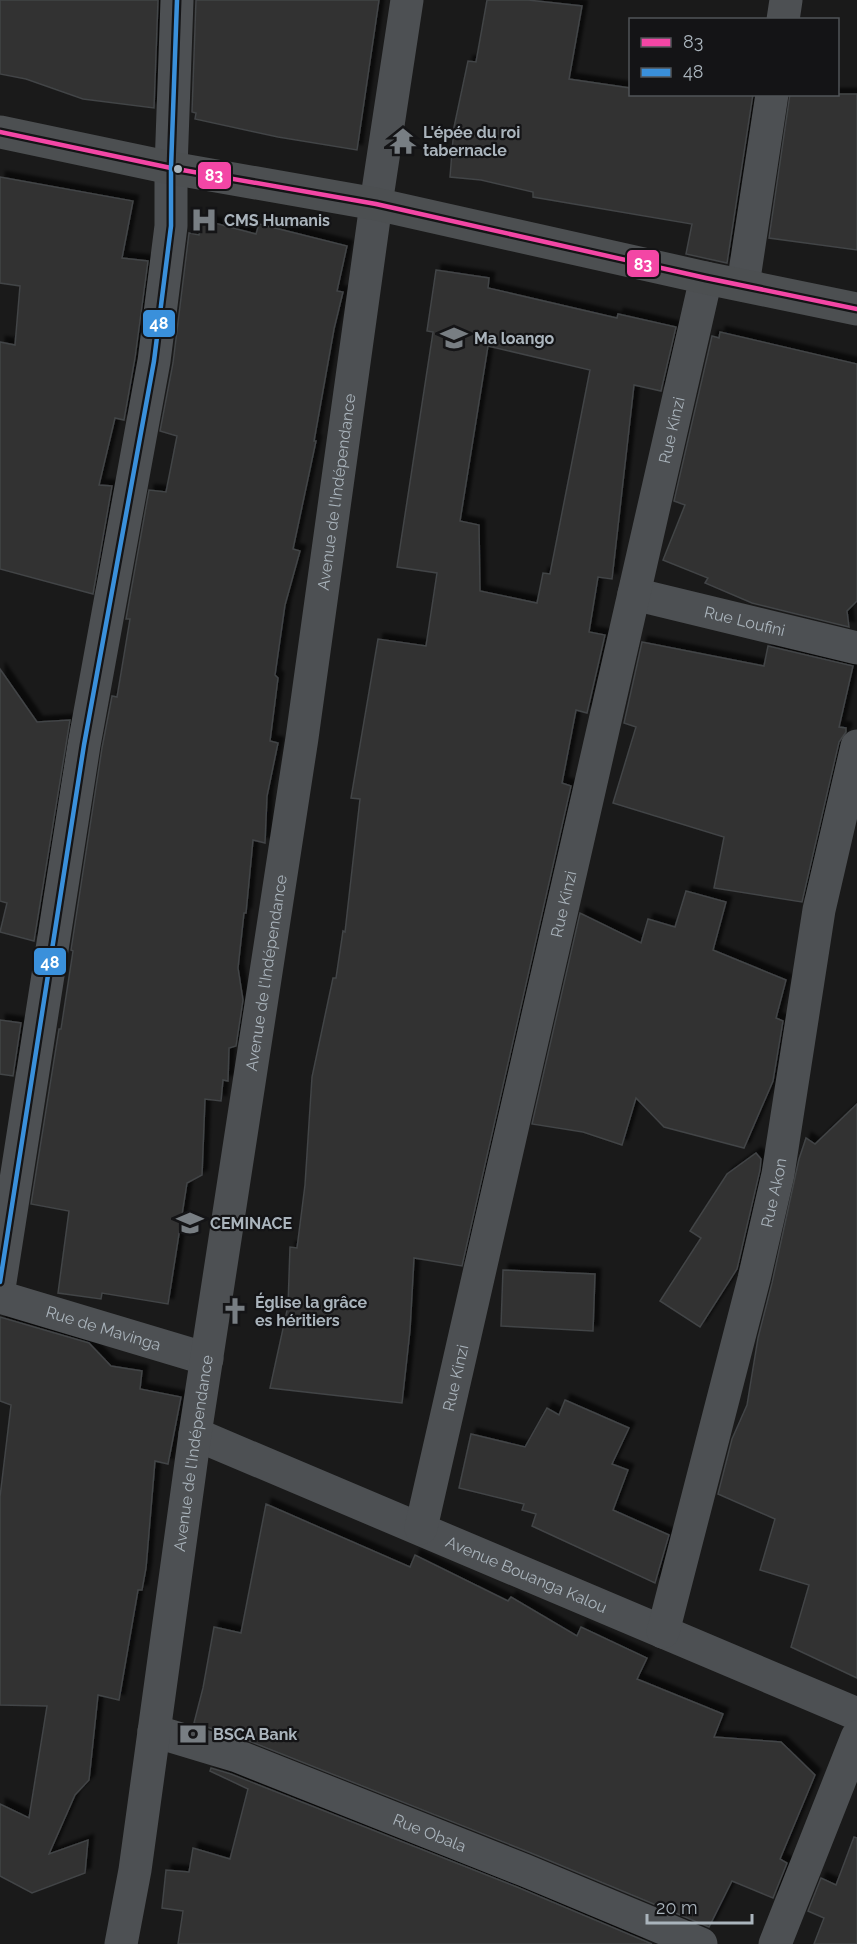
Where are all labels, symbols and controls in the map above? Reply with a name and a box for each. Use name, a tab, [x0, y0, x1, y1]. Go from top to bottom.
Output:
legend	[629, 18, 839, 96]
text: 83	[683, 31, 703, 52]
text: 48	[683, 61, 704, 82]
place label: L'épée du roi tabernacle	[423, 123, 520, 160]
temple icon: L'épée du roi tabernacle	[388, 126, 418, 156]
line badge: 83	[197, 161, 232, 190]
unlabelled marker	[172, 163, 184, 175]
text: 83	[205, 166, 223, 185]
hospital icon: CMS Humanis	[189, 205, 219, 235]
place label: CMS Humanis	[224, 211, 330, 230]
line badge: 83	[626, 249, 660, 278]
text: 83	[634, 255, 652, 274]
line badge: 48	[142, 309, 176, 338]
text: 48	[150, 314, 168, 333]
school or university icon: Ma loango	[439, 323, 469, 353]
place label: Ma loango	[474, 329, 555, 348]
street label: Avenue de l'Indépendance	[313, 392, 359, 592]
street label: Rue Kinzi	[655, 395, 688, 465]
street label: Rue Loufini	[702, 602, 787, 640]
street label: Rue Kinzi	[546, 869, 580, 939]
street label: Avenue de l'Indépendance	[241, 873, 290, 1072]
line badge: 48	[33, 947, 67, 976]
text: 48	[41, 953, 59, 972]
street label: Rue Akon	[757, 1157, 790, 1229]
school or university icon: CEMINACE	[175, 1208, 205, 1238]
place label: CEMINACE	[210, 1214, 293, 1233]
place label: Église la grâce es héritiers	[255, 1292, 368, 1330]
church icon: Église la grâce es héritiers	[220, 1296, 250, 1326]
street label: Rue de Mavinga	[44, 1302, 163, 1354]
street label: Rue Kinzi	[438, 1343, 472, 1413]
street label: Avenue de l'Indépendance	[169, 1354, 217, 1553]
street label: Avenue Bouanga Kalou	[443, 1532, 610, 1617]
bank icon: BSCA Bank	[178, 1719, 208, 1749]
place label: BSCA Bank	[213, 1725, 297, 1744]
street label: Rue Obala	[390, 1809, 469, 1856]
scale bar	[647, 1887, 752, 1925]
text: 20 m	[656, 1897, 698, 1918]

